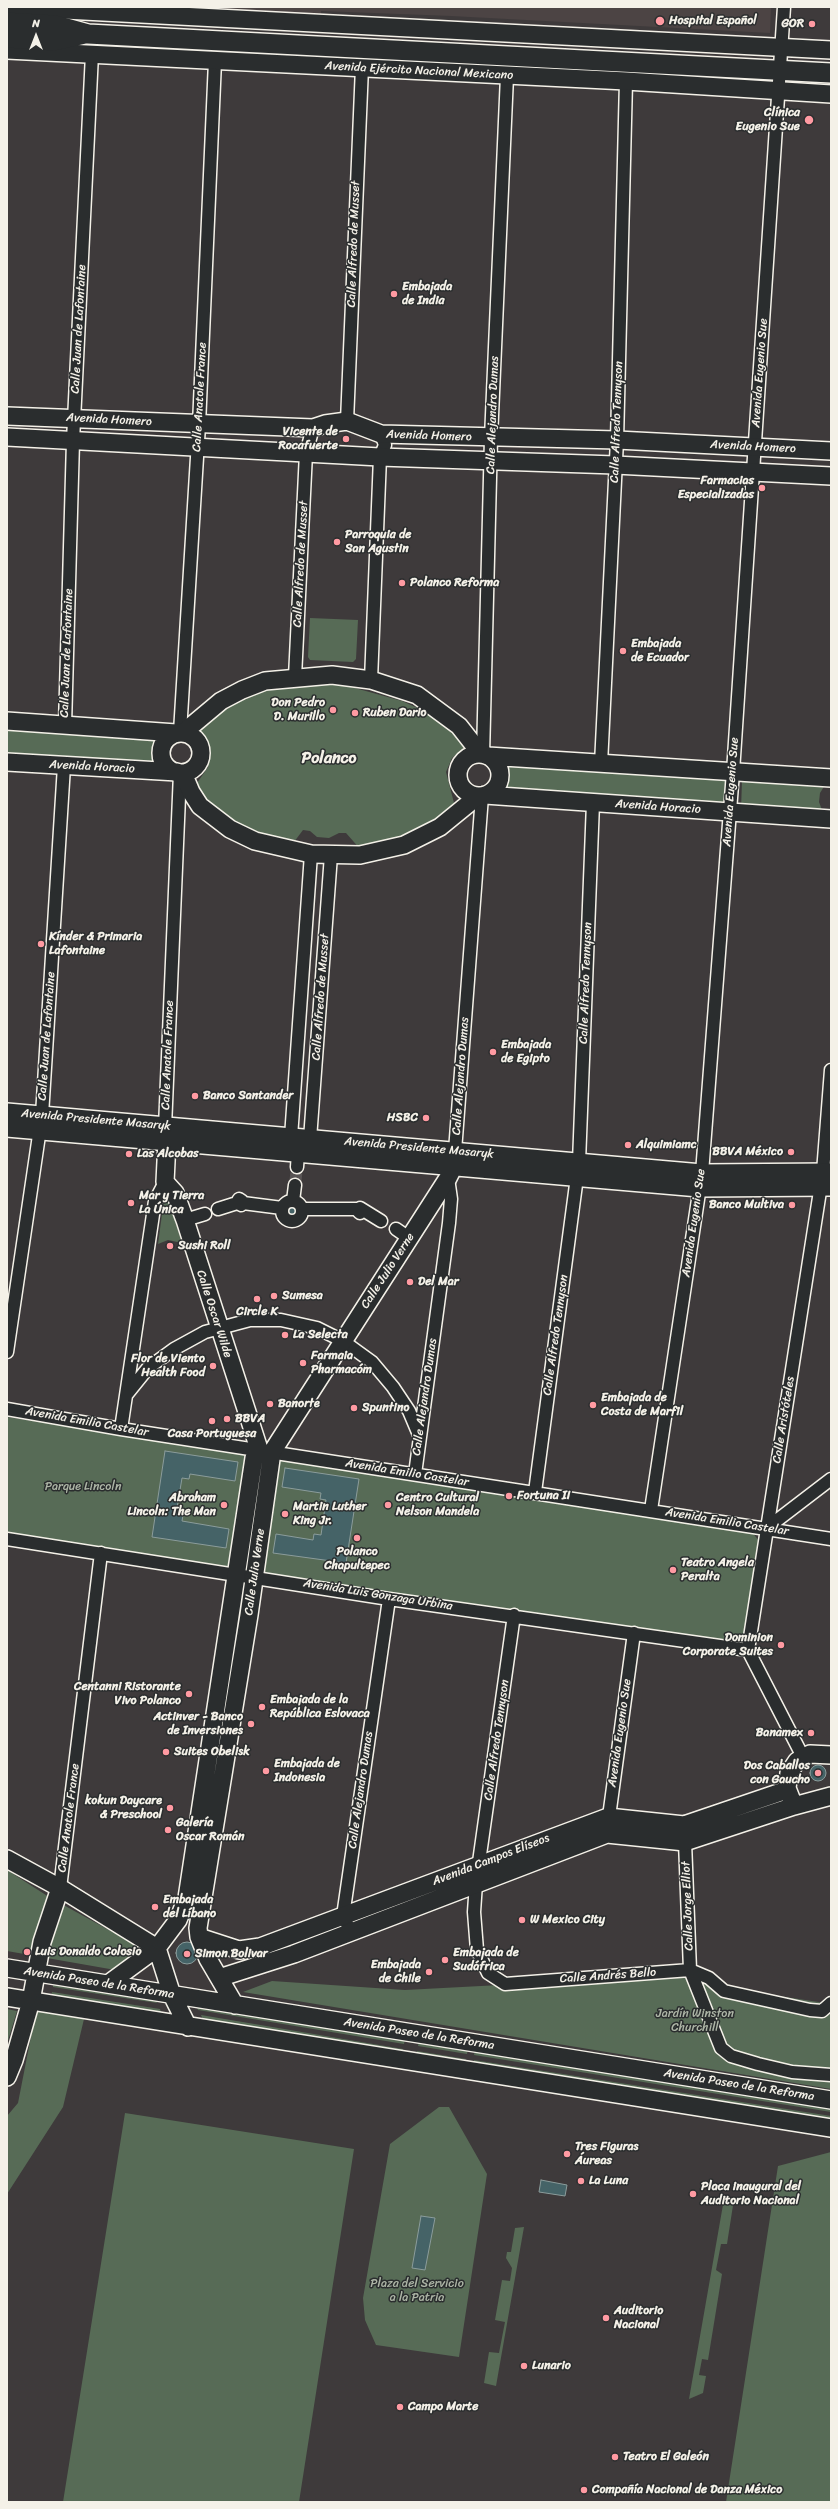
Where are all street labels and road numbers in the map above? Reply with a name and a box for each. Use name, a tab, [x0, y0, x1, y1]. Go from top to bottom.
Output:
street label: Avenida Ejército Nacional Mexicano	[324, 59, 514, 83]
street label: Calle Alfredo de Musset	[345, 180, 363, 308]
street label: Calle Juan de Lafontaine	[68, 264, 90, 394]
street label: Avenida Eugenio Sue	[749, 318, 771, 428]
street label: Calle Anatole France	[190, 342, 210, 452]
street label: Calle Alejandro Dumas	[484, 356, 502, 474]
street label: Calle Alfredo Tennyson	[608, 361, 626, 483]
street label: Avenida Homero	[66, 411, 152, 429]
street label: Avenida Homero	[386, 427, 472, 445]
street label: Avenida Homero	[710, 438, 796, 456]
street label: Calle Alfredo de Musset	[290, 500, 312, 628]
street label: Calle Juan de Lafontaine	[58, 588, 76, 718]
street label: Avenida Eugenio Sue	[720, 737, 742, 847]
street label: Avenida Horacio	[49, 758, 135, 776]
street label: Avenida Horacio	[615, 797, 701, 817]
street label: Calle Alfredo Tennyson	[577, 922, 595, 1044]
street label: Calle Alfredo de Musset	[309, 933, 333, 1061]
street label: Calle Juan de Lafontaine	[35, 971, 59, 1101]
street label: Calle Anatole France	[159, 1000, 177, 1110]
street label: Calle Alejandro Dumas	[450, 1017, 472, 1135]
street label: Avenida Presidente Masaryk	[21, 1106, 171, 1134]
street label: Avenida Presidente Masaryk	[344, 1134, 494, 1162]
street label: Avenida Eugenio Sue	[679, 1168, 709, 1278]
street label: Calle Julio Verne	[358, 1230, 418, 1312]
street label: Calle Oscar Wilde	[193, 1268, 235, 1360]
street label: Calle Alfredo Tennyson	[540, 1274, 572, 1396]
street label: Calle Alejandro Dumas	[410, 1337, 440, 1457]
street label: Calle Aristóteles	[770, 1376, 798, 1464]
street label: Avenida Emilio Castelar	[24, 1404, 150, 1440]
street label: Avenida Emilio Castelar	[344, 1456, 470, 1490]
street label: Avenida Emilio Castelar	[664, 1505, 790, 1539]
street label: Calle Julio Verne	[242, 1528, 268, 1616]
street label: Avenida Luis Gonzaga Urbina	[302, 1576, 454, 1614]
street label: Avenida Eugenio Sue	[605, 1678, 635, 1788]
street label: Calle Alfredo Tennyson	[481, 1679, 513, 1801]
street label: Calle Alejandro Dumas	[346, 1730, 376, 1850]
street label: Calle Anatole France	[55, 1763, 83, 1873]
street label: Avenida Campos Elíseos	[430, 1831, 552, 1889]
street label: Calle Jorge Elliot	[679, 1861, 697, 1951]
street label: Avenida Paseo de la Reforma	[23, 1964, 175, 2002]
street label: Calle Andrés Bello	[559, 1965, 657, 1987]
street label: Avenida Paseo de la Reforma	[343, 2015, 495, 2053]
street label: Avenida Paseo de la Reforma	[663, 2066, 815, 2104]

